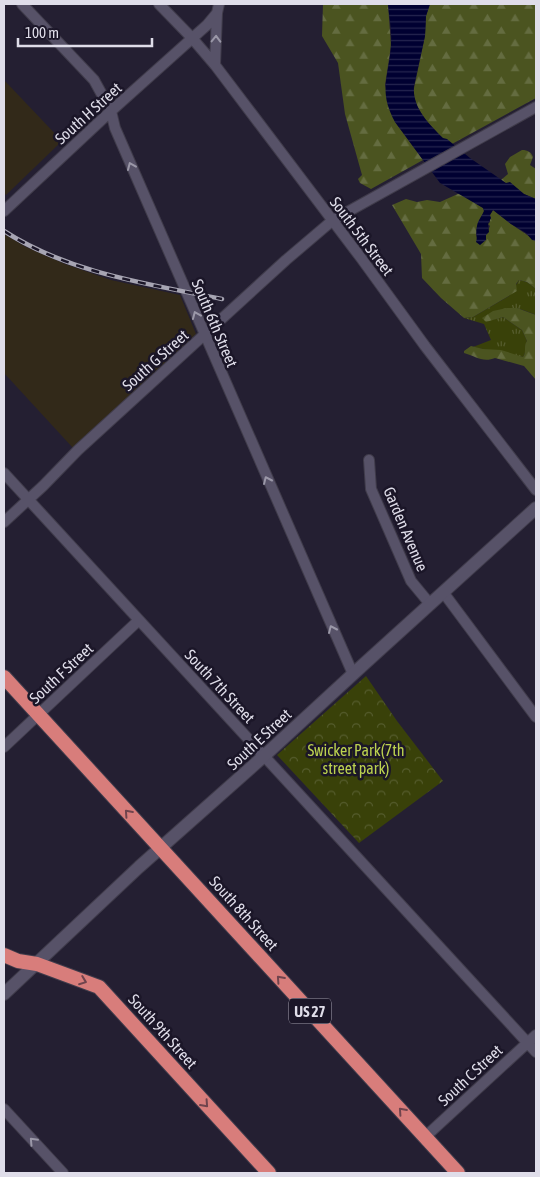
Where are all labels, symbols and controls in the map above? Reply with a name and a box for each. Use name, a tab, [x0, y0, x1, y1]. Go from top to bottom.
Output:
scale bar	[18, 15, 151, 47]
text: 100 m	[25, 24, 59, 41]
one-way arrow	[211, 35, 221, 42]
street label: South H Street	[51, 78, 125, 147]
one-way arrow	[127, 162, 138, 171]
street label: South 5th Street	[327, 193, 398, 279]
street label: South 6th Street	[188, 276, 242, 370]
one-way arrow	[191, 311, 202, 320]
street label: South G Street	[118, 326, 192, 394]
one-way arrow	[263, 476, 274, 485]
street label: Garden Avenue	[380, 484, 432, 574]
one-way arrow	[328, 625, 339, 634]
street label: South F Street	[26, 639, 97, 707]
street label: South 7th Street	[181, 646, 259, 727]
street label: South E Street	[223, 705, 295, 773]
park label: Swicker Park(7th street park)	[307, 741, 405, 778]
one-way arrow	[125, 809, 134, 818]
street label: South 8th Street	[206, 872, 282, 954]
one-way arrow	[78, 975, 87, 985]
one-way arrow	[277, 975, 286, 984]
street label: South 9th Street	[125, 990, 201, 1072]
road number: US 27	[289, 998, 331, 1024]
street label: South C Street	[434, 1041, 506, 1109]
one-way arrow	[199, 1098, 208, 1107]
one-way arrow	[398, 1108, 407, 1117]
one-way arrow	[30, 1138, 39, 1147]

